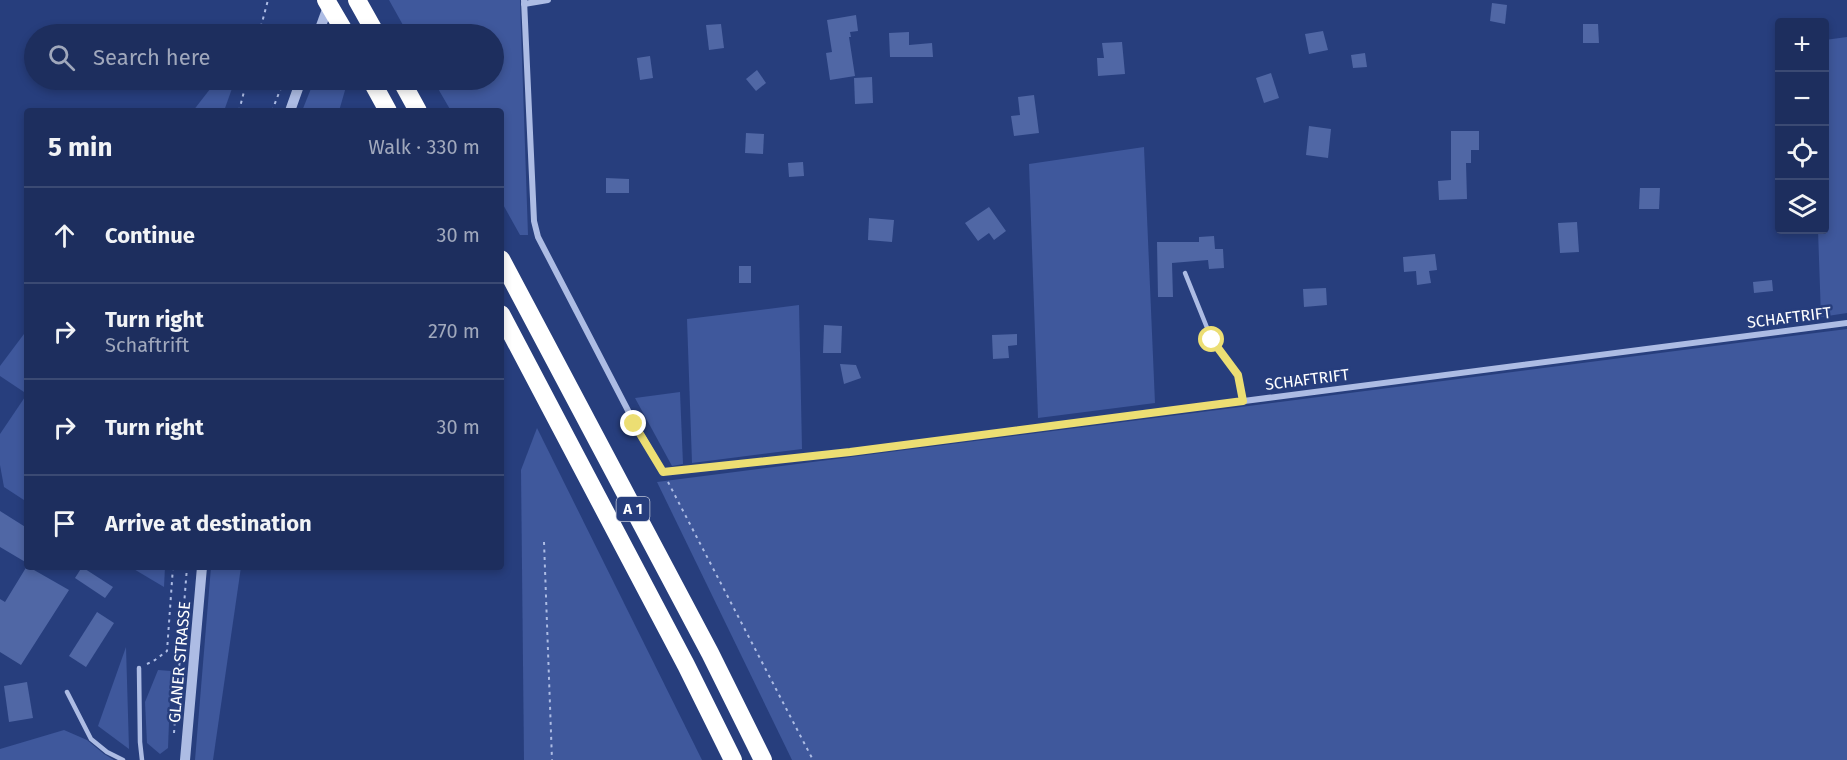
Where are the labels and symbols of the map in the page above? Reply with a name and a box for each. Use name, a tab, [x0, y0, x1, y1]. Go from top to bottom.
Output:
street label: SCHAFTRIFT	[1746, 303, 1833, 332]
route start	[1198, 326, 1224, 352]
street label: SCHAFTRIFT	[1264, 365, 1351, 394]
route end	[620, 410, 646, 436]
road number: A 1	[616, 497, 650, 521]
street label: GLANER STRASSE	[165, 600, 194, 724]

